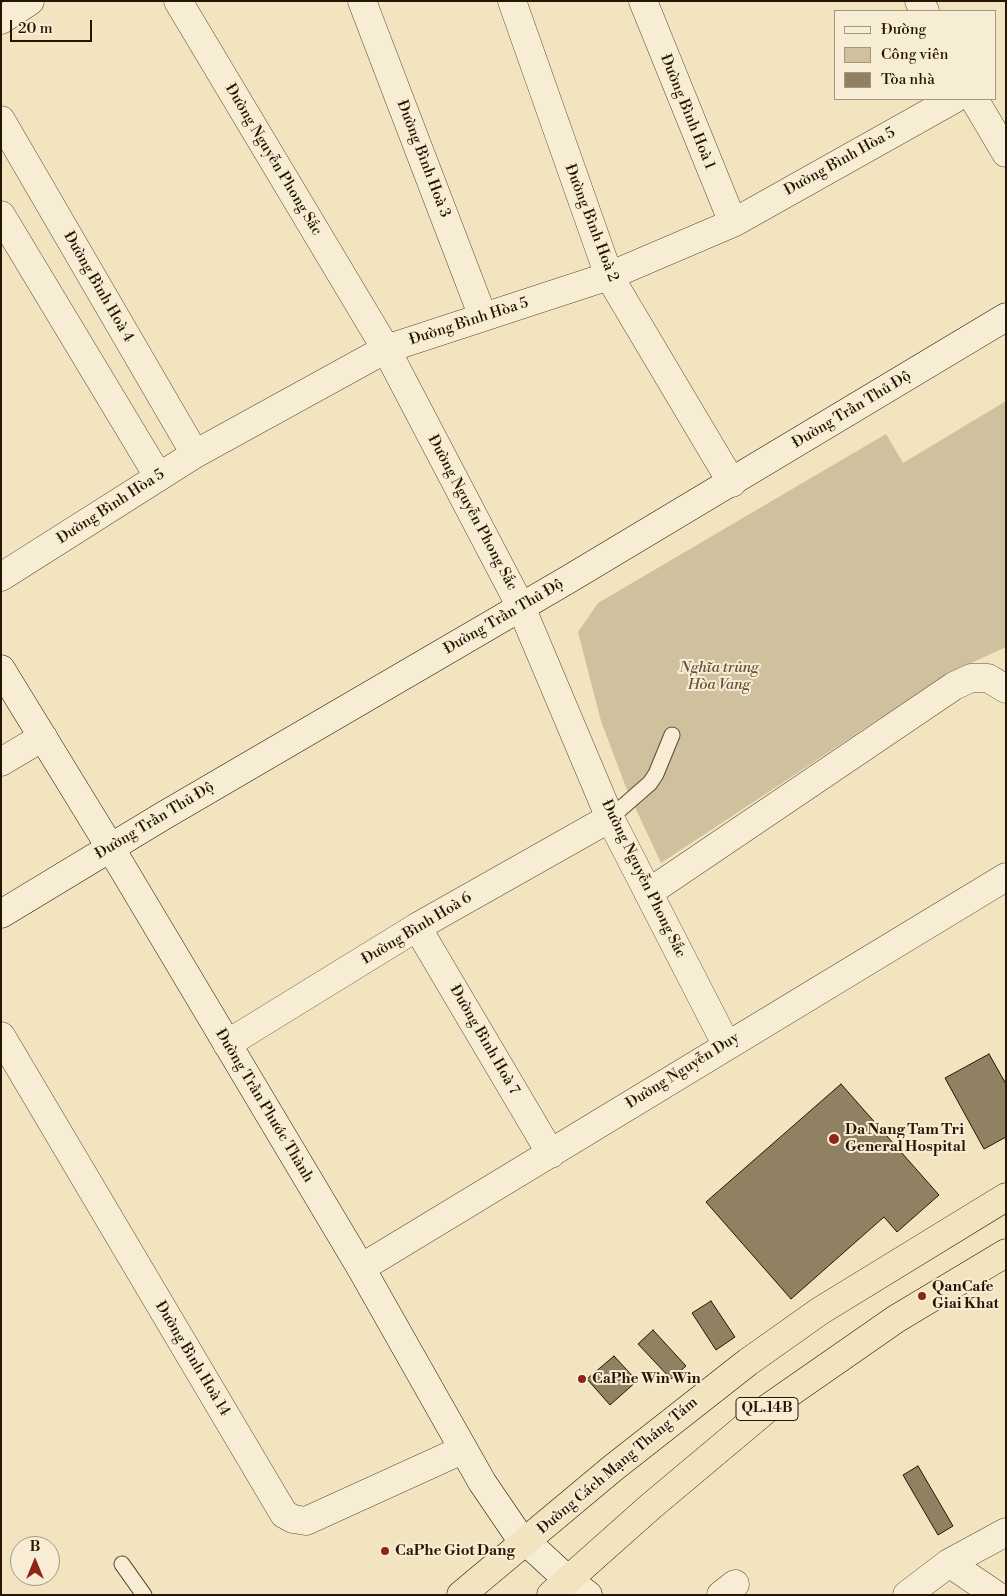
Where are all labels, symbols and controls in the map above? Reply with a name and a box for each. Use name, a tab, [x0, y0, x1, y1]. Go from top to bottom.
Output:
scale bar	[12, 10, 95, 42]
legend	[834, 10, 997, 100]
text: 20 m	[18, 19, 53, 38]
text: Đường	[881, 20, 926, 39]
text: Công viên	[881, 45, 948, 64]
street label: Đường Bình Hoà 1	[656, 52, 718, 172]
text: Tòa nhà	[881, 70, 935, 89]
street label: Đường Nguyễn Phong Sắc	[221, 81, 325, 239]
street label: Đường Bình Hoà 3	[392, 98, 454, 220]
street label: Đường Bình Hòa 5	[781, 124, 899, 200]
street label: Đường Bình Hoà 2	[560, 162, 622, 284]
street label: Đường Bình Hoà 4	[59, 228, 137, 346]
street label: Đường Bình Hòa 5	[407, 294, 531, 350]
street label: Đường Trần Thủ Độ	[789, 367, 915, 453]
street label: Đường Nguyễn Phong Sắc	[423, 432, 521, 594]
street label: Đường Bình Hòa 5	[54, 466, 168, 548]
street label: Đường Trần Thủ Độ	[441, 575, 567, 659]
park label: Nghĩa trủng Hòa Vang	[679, 659, 759, 694]
street label: Đường Trần Thủ Độ	[92, 778, 218, 864]
street label: Đường Nguyễn Phong Sắc	[597, 797, 689, 961]
street label: Đường Bình Hoà 6	[359, 889, 475, 969]
street label: Đường Bình Hoà 7	[445, 982, 523, 1098]
street label: Đường Trần Phước Thành	[211, 1026, 317, 1186]
street label: Đường Nguyễn Duy	[623, 1029, 743, 1113]
place label: Da Nang Tam Tri General Hospital	[845, 1121, 966, 1156]
marker: Da Nang Tam Tri General Hospital	[827, 1132, 841, 1146]
place label: QanCafe Giai Khat	[932, 1278, 999, 1313]
marker: QanCafe Giai Khat	[916, 1290, 928, 1302]
street label: Đường Bình Hoà 14	[151, 1298, 233, 1420]
place label: CaPhe Win Win	[592, 1370, 701, 1388]
marker: CaPhe Win Win	[576, 1373, 588, 1385]
street label: Đường Cách Mạng Tháng Tám	[534, 1394, 702, 1538]
road number: QL.14B	[736, 1398, 798, 1420]
north arrow	[10, 1536, 60, 1586]
text: B	[30, 1538, 40, 1556]
place label: CaPhe Giot Dang	[395, 1542, 515, 1560]
marker: CaPhe Giot Dang	[379, 1545, 391, 1557]

